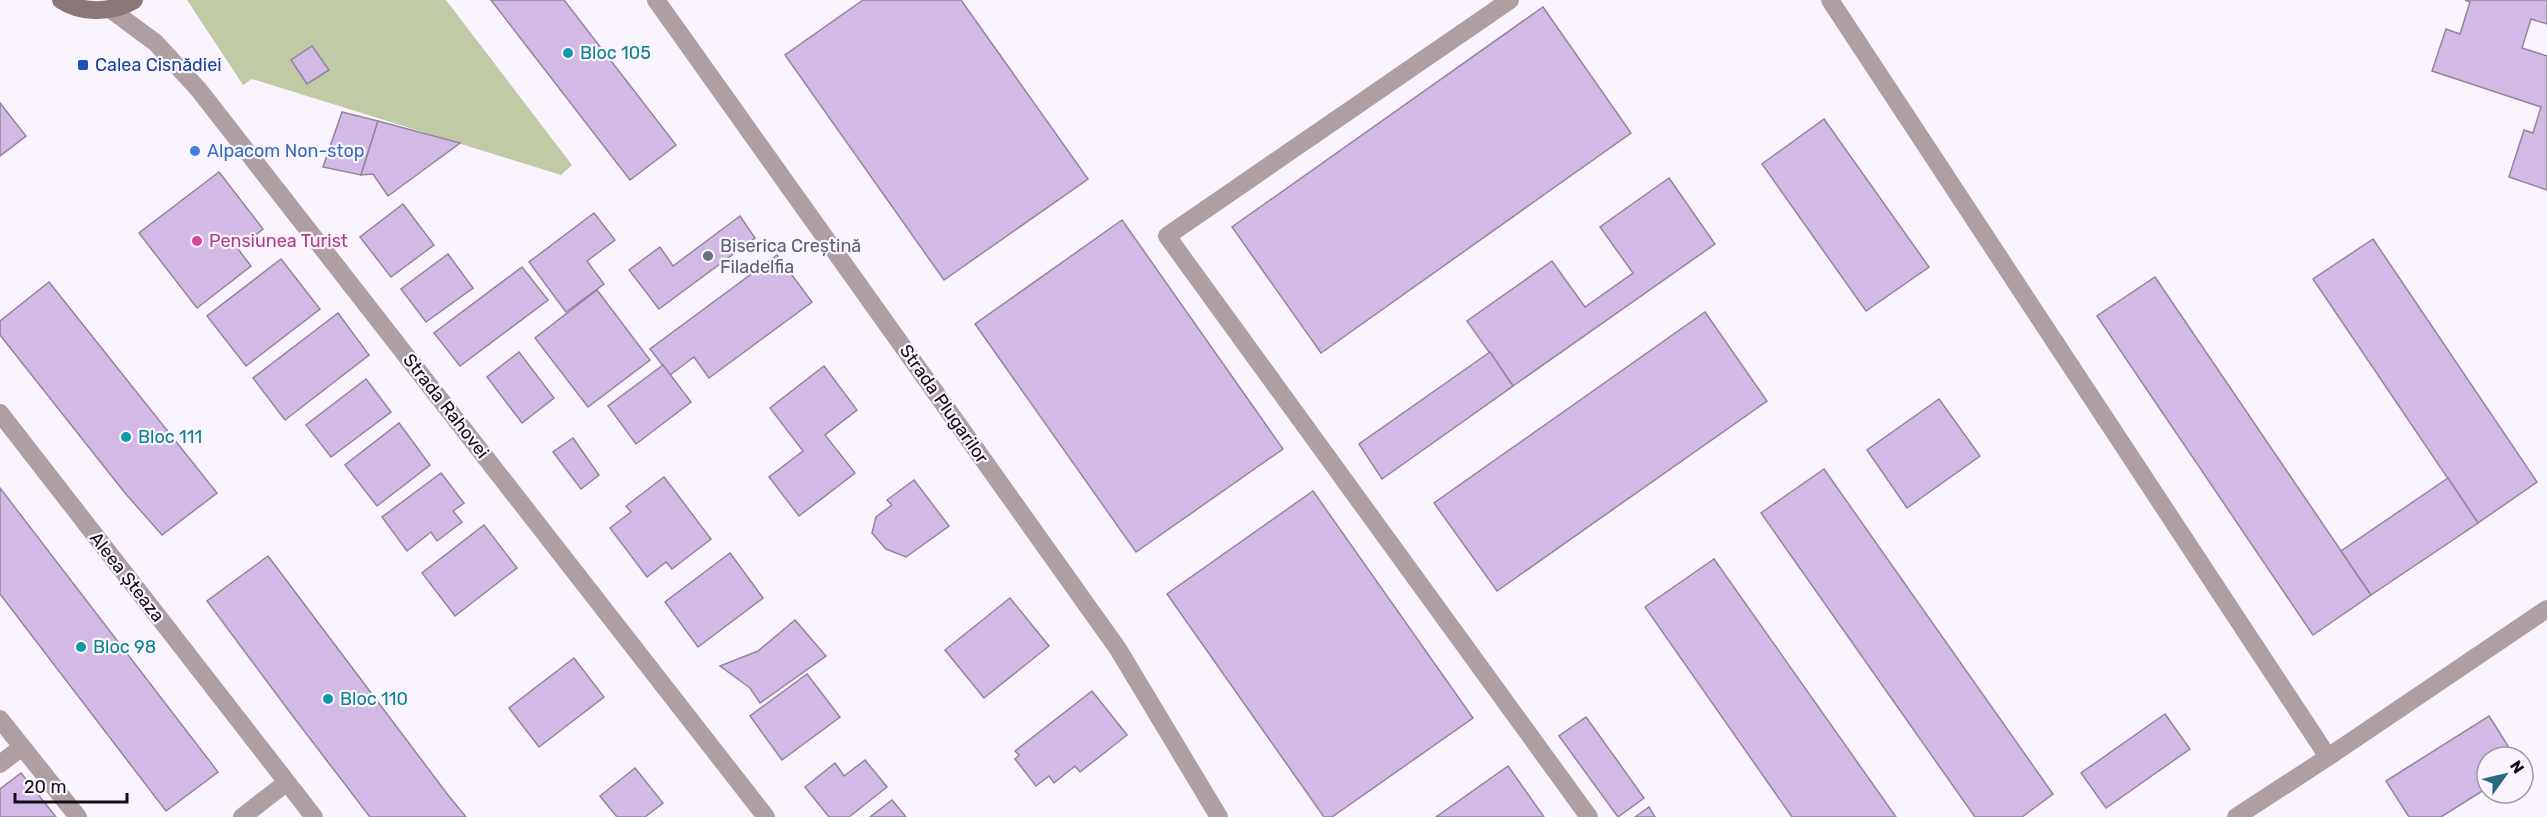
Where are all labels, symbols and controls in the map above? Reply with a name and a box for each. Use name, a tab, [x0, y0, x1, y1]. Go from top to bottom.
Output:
place label: Bloc 105	[580, 42, 651, 64]
marker: Bloc 105	[561, 46, 575, 60]
place label: Calea Cisnădiei	[95, 54, 222, 76]
marker: Calea Cisnădiei	[76, 58, 90, 72]
place label: Alpacom Non-stop	[207, 140, 365, 162]
marker: Alpacom Non-stop	[188, 144, 202, 158]
place label: Pensiunea Turist	[209, 230, 348, 252]
marker: Pensiunea Turist	[190, 234, 204, 248]
place label: Biserica Creștină Filadelfia	[720, 235, 861, 278]
marker: Biserica Creștină Filadelfia	[701, 249, 715, 263]
street label: Strada Plugarilor	[895, 340, 993, 468]
street label: Strada Rahovei	[398, 349, 494, 463]
place label: Bloc 111	[138, 426, 202, 448]
marker: Bloc 111	[119, 430, 133, 444]
street label: Aleea Șteaza	[85, 528, 169, 626]
place label: Bloc 98	[93, 636, 156, 658]
marker: Bloc 98	[74, 640, 88, 654]
place label: Bloc 110	[340, 688, 408, 710]
marker: Bloc 110	[321, 692, 335, 706]
north arrow	[2475, 745, 2535, 805]
text: N	[2506, 757, 2528, 777]
scale bar	[15, 766, 128, 804]
text: 20 m	[24, 776, 66, 798]

